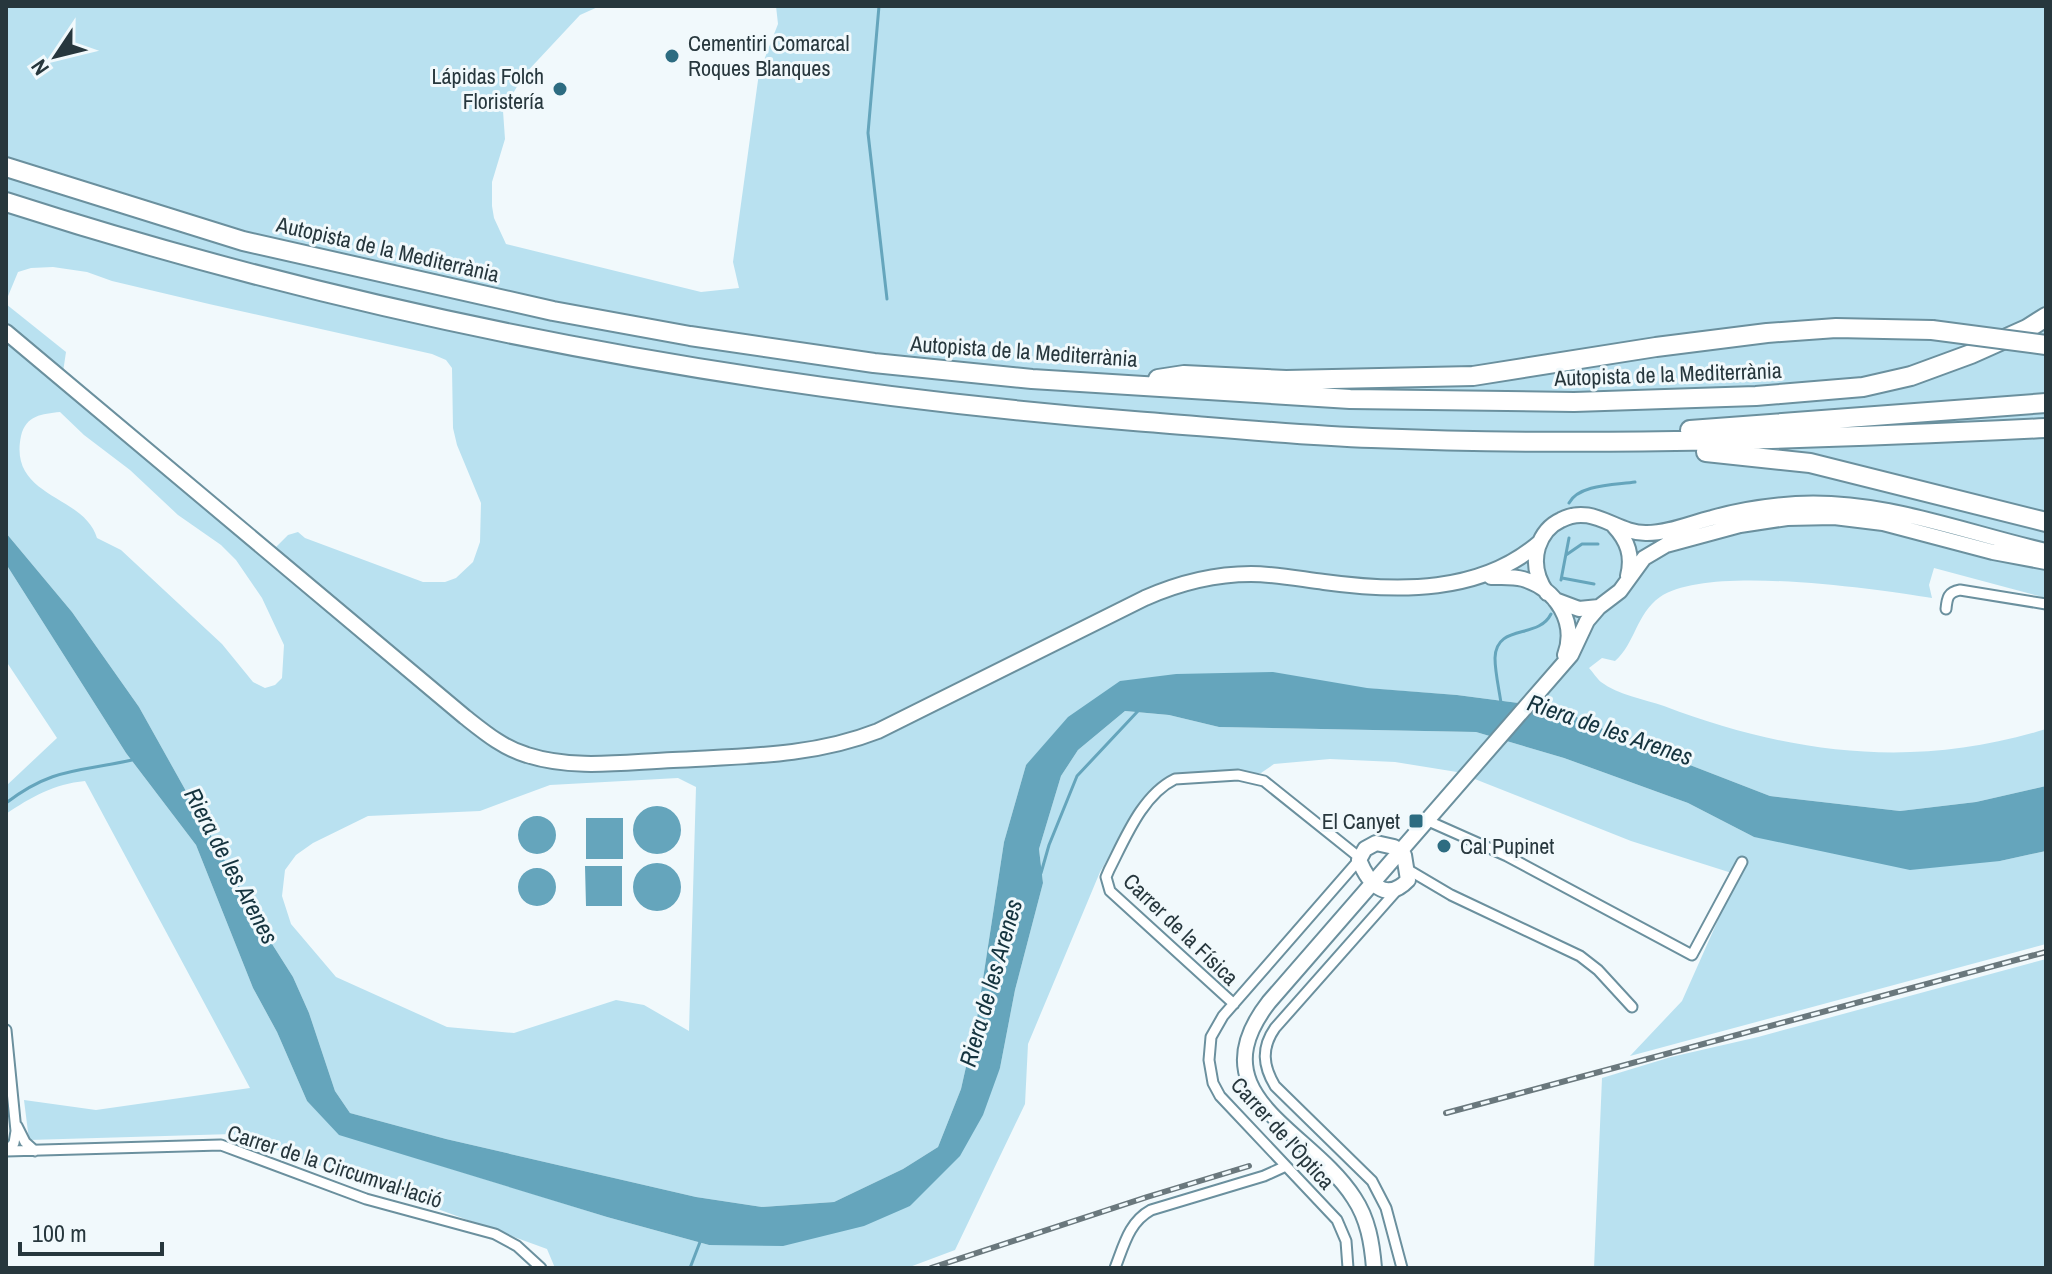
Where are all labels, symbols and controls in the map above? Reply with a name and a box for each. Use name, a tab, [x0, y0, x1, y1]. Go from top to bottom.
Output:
north arrow	[16, 16, 96, 96]
place label: Cementiri Comarcal Roques Blanques	[688, 28, 849, 83]
marker: Cementiri Comarcal Roques Blanques	[663, 47, 681, 65]
text: N	[24, 54, 56, 81]
place label: Lápidas Folch Floristería	[432, 61, 544, 116]
marker: Lápidas Folch Floristería	[551, 80, 569, 98]
street label: Autopista de la Mediterrània	[273, 209, 502, 289]
street label: Autopista de la Mediterrània	[908, 328, 1139, 374]
street label: Autopista de la Mediterrània	[1553, 355, 1782, 393]
water label: Riera de les Arenes	[1524, 686, 1697, 772]
water label: Riera de les Arenes	[177, 782, 287, 949]
place label: El Canyet	[1322, 806, 1400, 836]
marker: El Canyet	[1407, 812, 1425, 830]
place label: Cal Pupinet	[1460, 831, 1554, 861]
marker: Cal Pupinet	[1435, 837, 1453, 855]
street label: Carrer de la Física	[1117, 866, 1245, 992]
water label: Riera de les Arenes	[951, 895, 1029, 1070]
street label: Carrer de l'Òptica	[1224, 1070, 1342, 1196]
street label: Carrer de la Circumval·lació	[224, 1117, 446, 1215]
scale bar	[20, 1206, 162, 1256]
text: 100 m	[32, 1217, 87, 1249]

